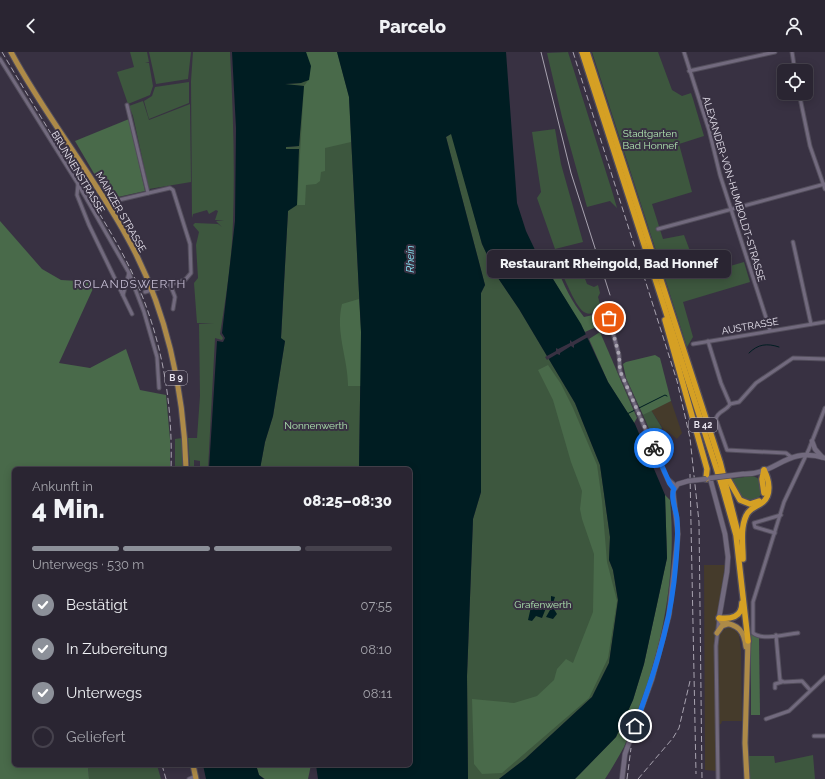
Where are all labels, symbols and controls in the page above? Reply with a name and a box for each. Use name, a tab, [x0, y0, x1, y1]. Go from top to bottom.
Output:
icon: back	[20, 15, 42, 37]
icon: person	[783, 15, 805, 37]
text: Parcelo	[379, 16, 446, 37]
map controls	[777, 64, 813, 100]
button: locate	[777, 64, 813, 100]
street label: ALEXANDER-VON-HUMBOLDT-STRASSE	[701, 95, 767, 283]
park label: Stadtgarten Bad Honnef	[623, 128, 678, 151]
street label: BRUNNENSTRASSE	[49, 129, 107, 215]
street label: MAINZER STRASSE	[94, 170, 148, 254]
water label: Rhein	[404, 245, 417, 273]
callout: Restaurant Rheingold, Bad Honnef	[487, 250, 731, 278]
text: Restaurant Rheingold, Bad Honnef	[500, 256, 718, 271]
district label: ROLANDSWERTH	[74, 277, 186, 291]
pin	[592, 301, 626, 335]
icon: bag	[598, 307, 620, 329]
street label: AUSTRASSE	[721, 316, 779, 336]
road number: B 9	[165, 371, 187, 385]
road number: B 42	[689, 418, 717, 432]
park label: Nonnenwerth	[284, 420, 348, 431]
courier	[634, 428, 674, 468]
icon: bike	[643, 437, 665, 459]
text: Ankunft in	[32, 479, 93, 494]
text: 08:25–08:30	[303, 492, 392, 510]
text: 4 Min.	[32, 494, 105, 524]
text: Unterwegs · 530 m	[32, 557, 144, 572]
icon: check	[32, 594, 54, 616]
text: Bestätigt	[66, 596, 128, 614]
text: 07:55	[361, 598, 392, 613]
park label: Grafenwerth	[514, 599, 572, 610]
icon: check	[32, 638, 54, 660]
text: In Zubereitung	[66, 640, 168, 658]
text: 08:10	[360, 642, 392, 657]
icon: check	[32, 682, 54, 704]
text: Unterwegs	[66, 684, 142, 702]
text: 08:11	[363, 686, 392, 701]
pin	[618, 709, 652, 743]
icon: home	[624, 715, 646, 737]
text: Geliefert	[66, 728, 125, 746]

